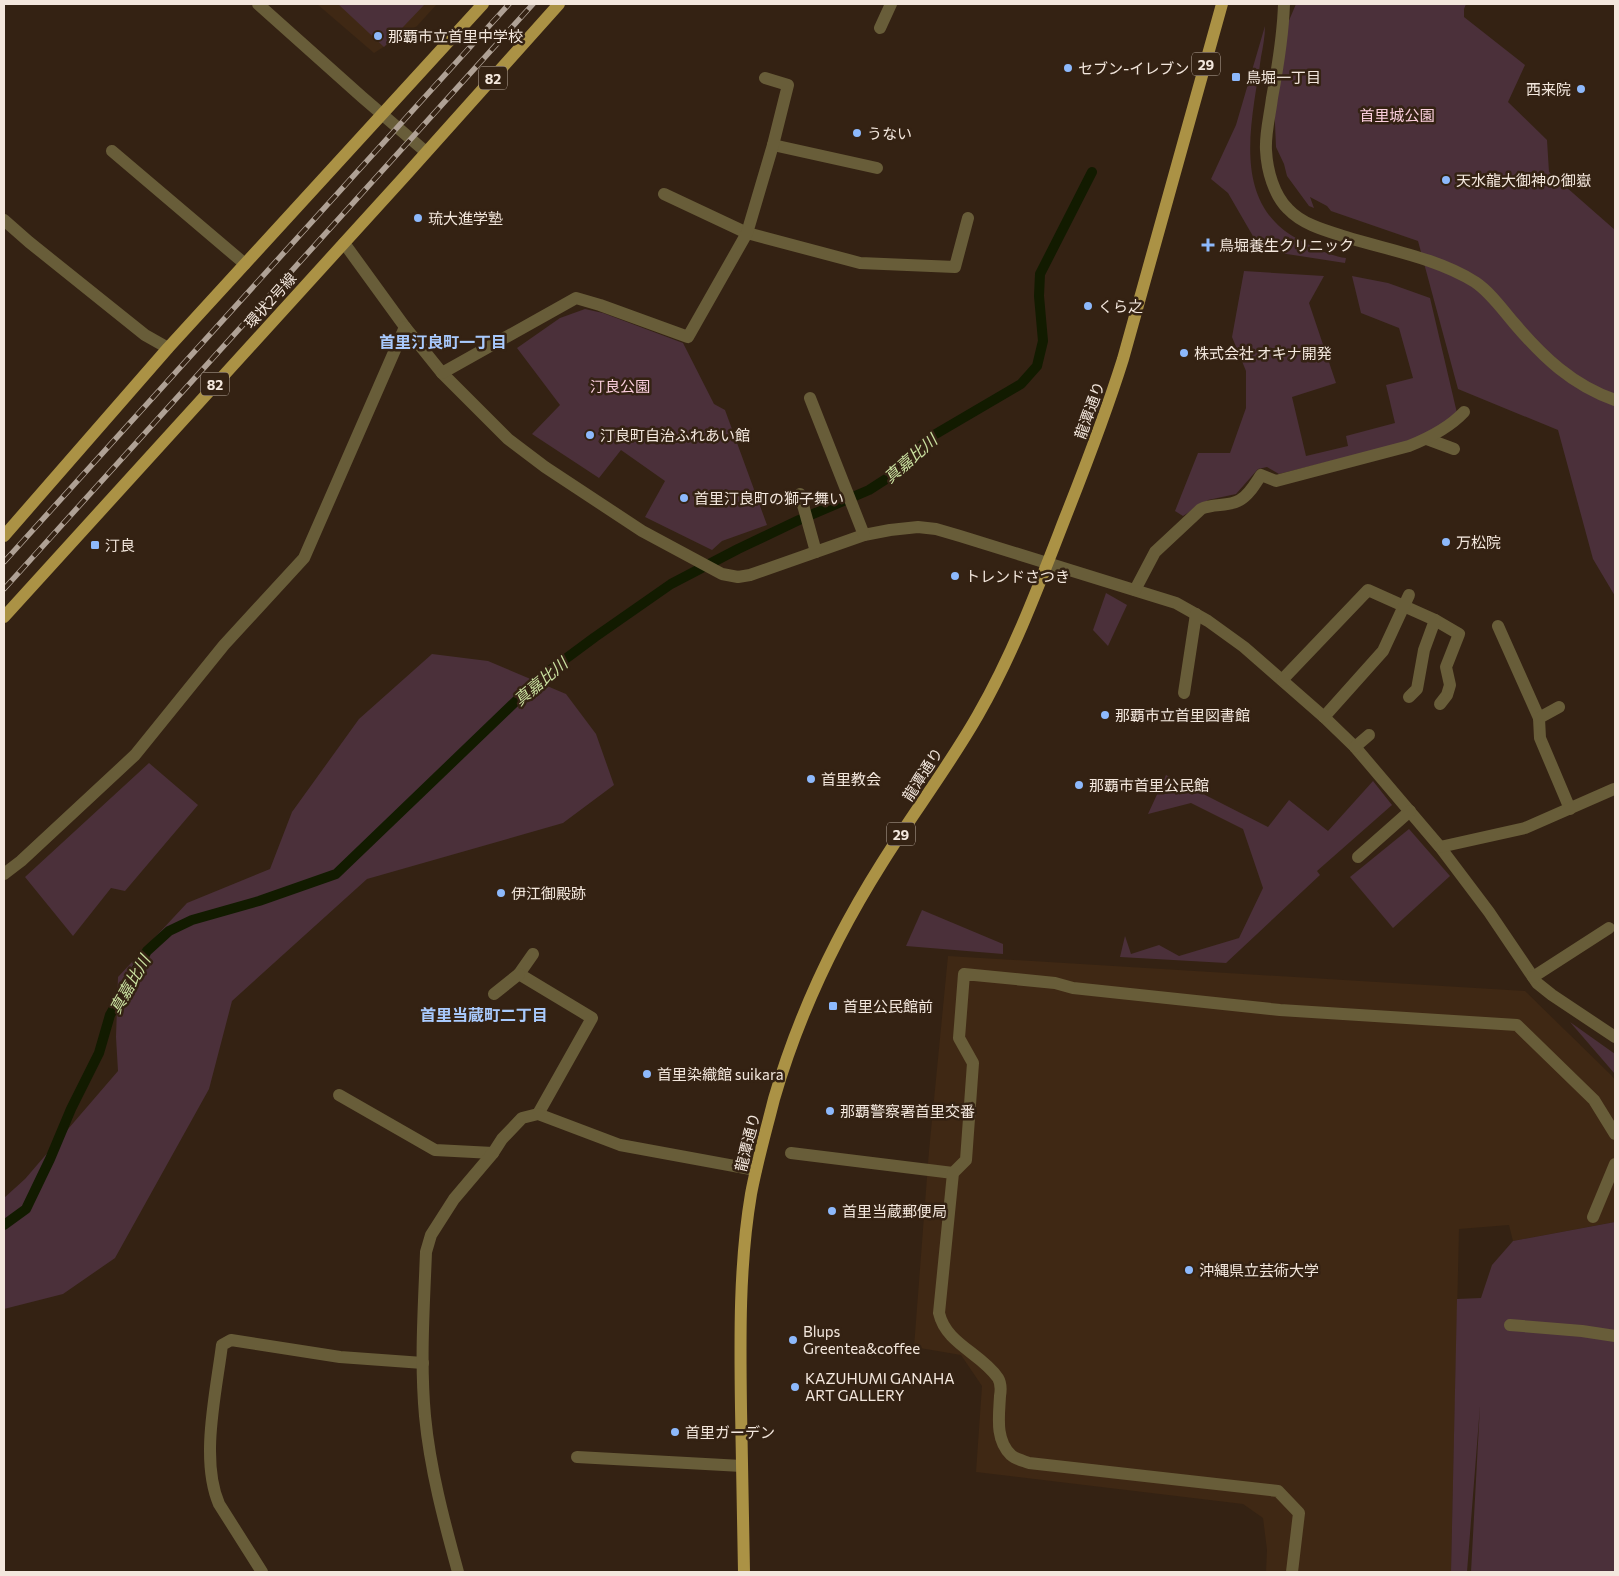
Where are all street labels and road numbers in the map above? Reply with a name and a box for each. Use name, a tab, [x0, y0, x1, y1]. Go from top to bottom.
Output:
road number: 29	[1192, 52, 1220, 76]
road number: 82	[479, 66, 507, 90]
street label: 環状2号線	[240, 269, 300, 331]
road number: 82	[201, 372, 229, 396]
street label: 龍潭通り	[1070, 379, 1108, 441]
street label: 龍潭通り	[898, 744, 946, 804]
road number: 29	[887, 822, 915, 846]
street label: 龍潭通り	[731, 1111, 763, 1173]

